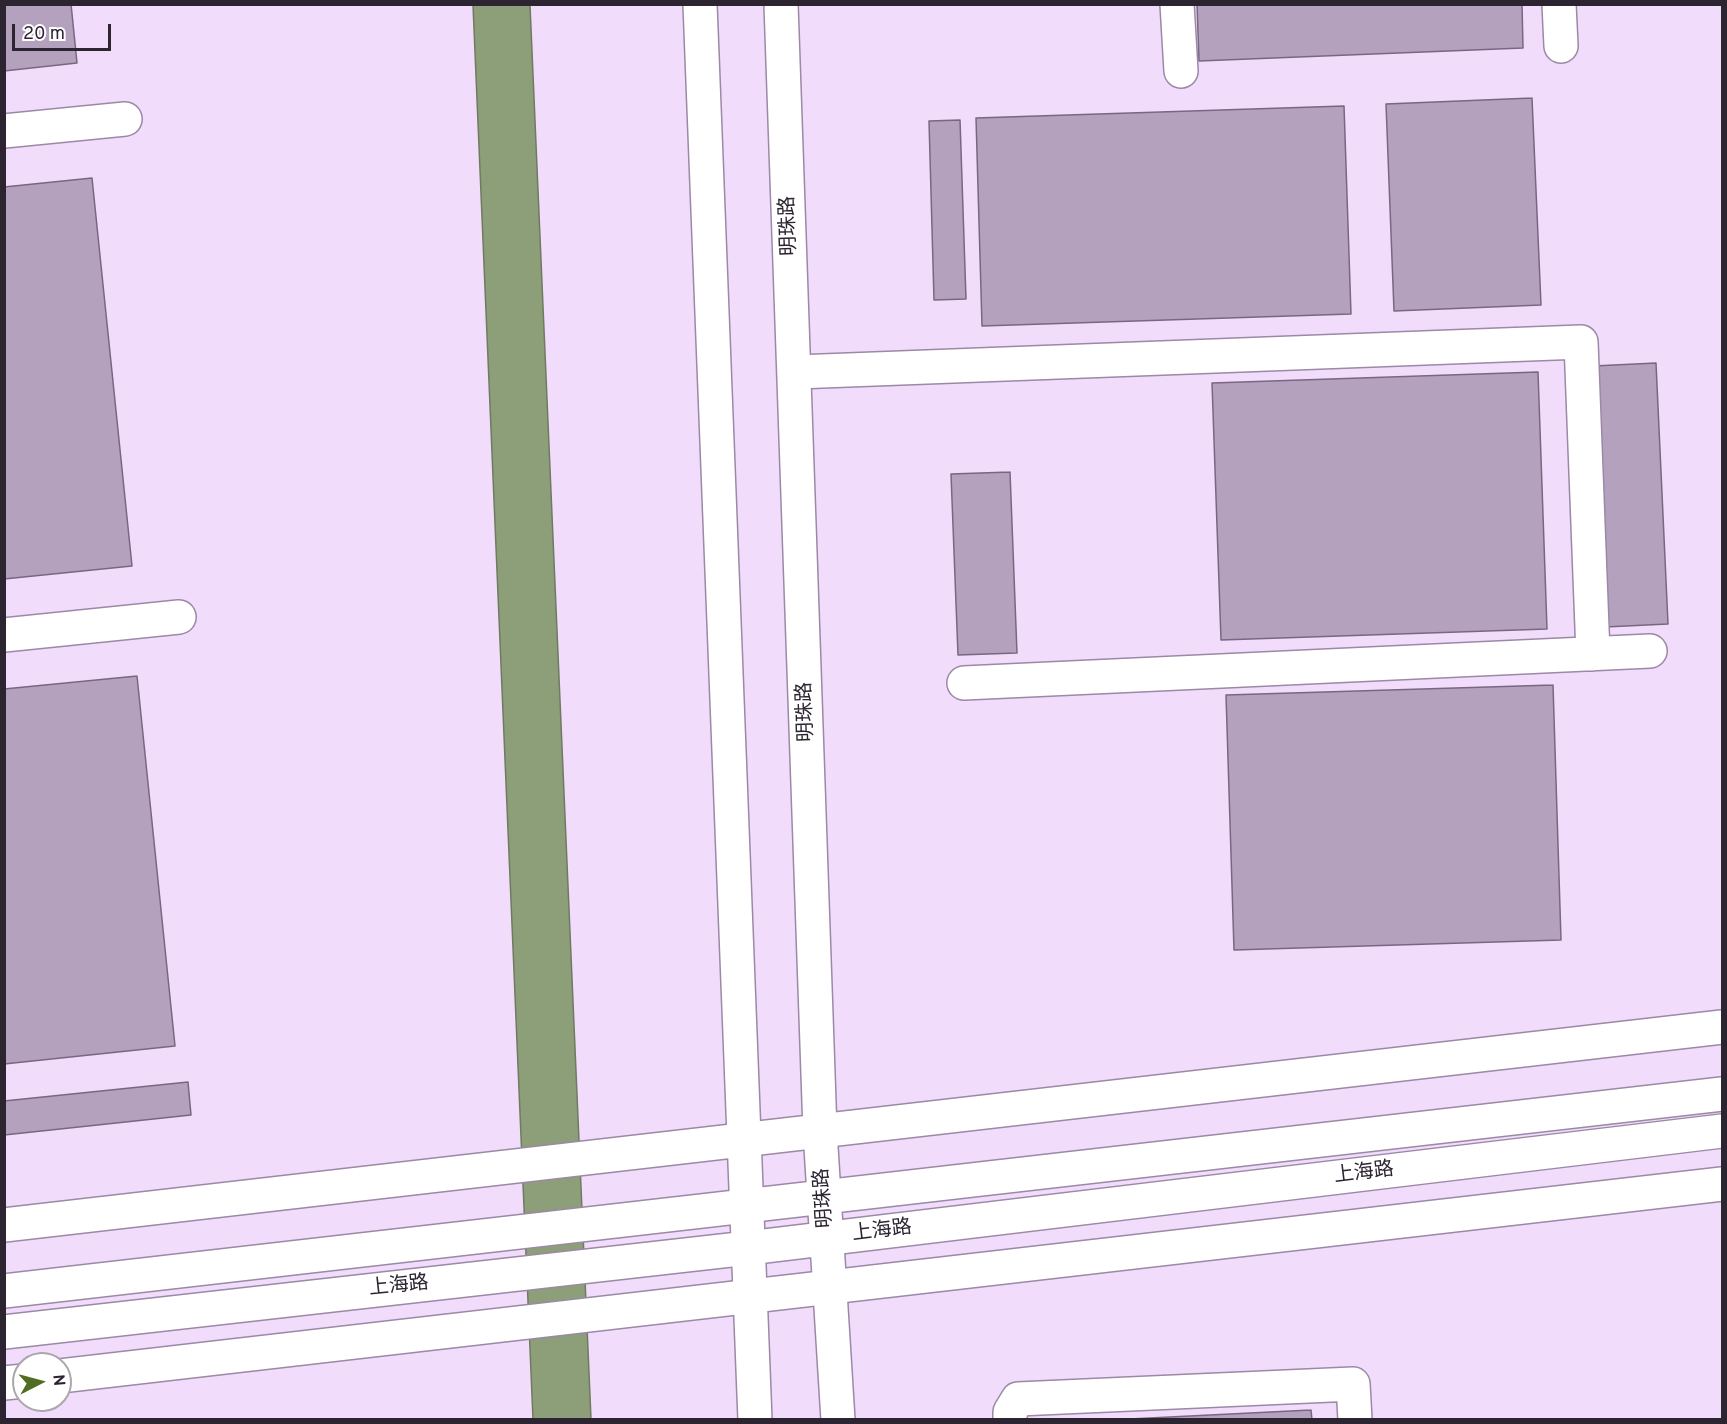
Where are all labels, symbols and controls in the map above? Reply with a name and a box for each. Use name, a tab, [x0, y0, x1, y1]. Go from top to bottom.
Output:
scale bar	[15, 12, 114, 50]
text: 20 m	[23, 23, 65, 46]
street label: 明珠路	[777, 196, 803, 256]
street label: 明珠路	[794, 682, 820, 742]
street label: 上海路	[1333, 1158, 1395, 1190]
street label: 明珠路	[811, 1167, 839, 1229]
street label: 上海路	[851, 1216, 913, 1248]
street label: 上海路	[368, 1272, 430, 1302]
north arrow	[12, 1352, 72, 1412]
text: N	[47, 1374, 68, 1387]

